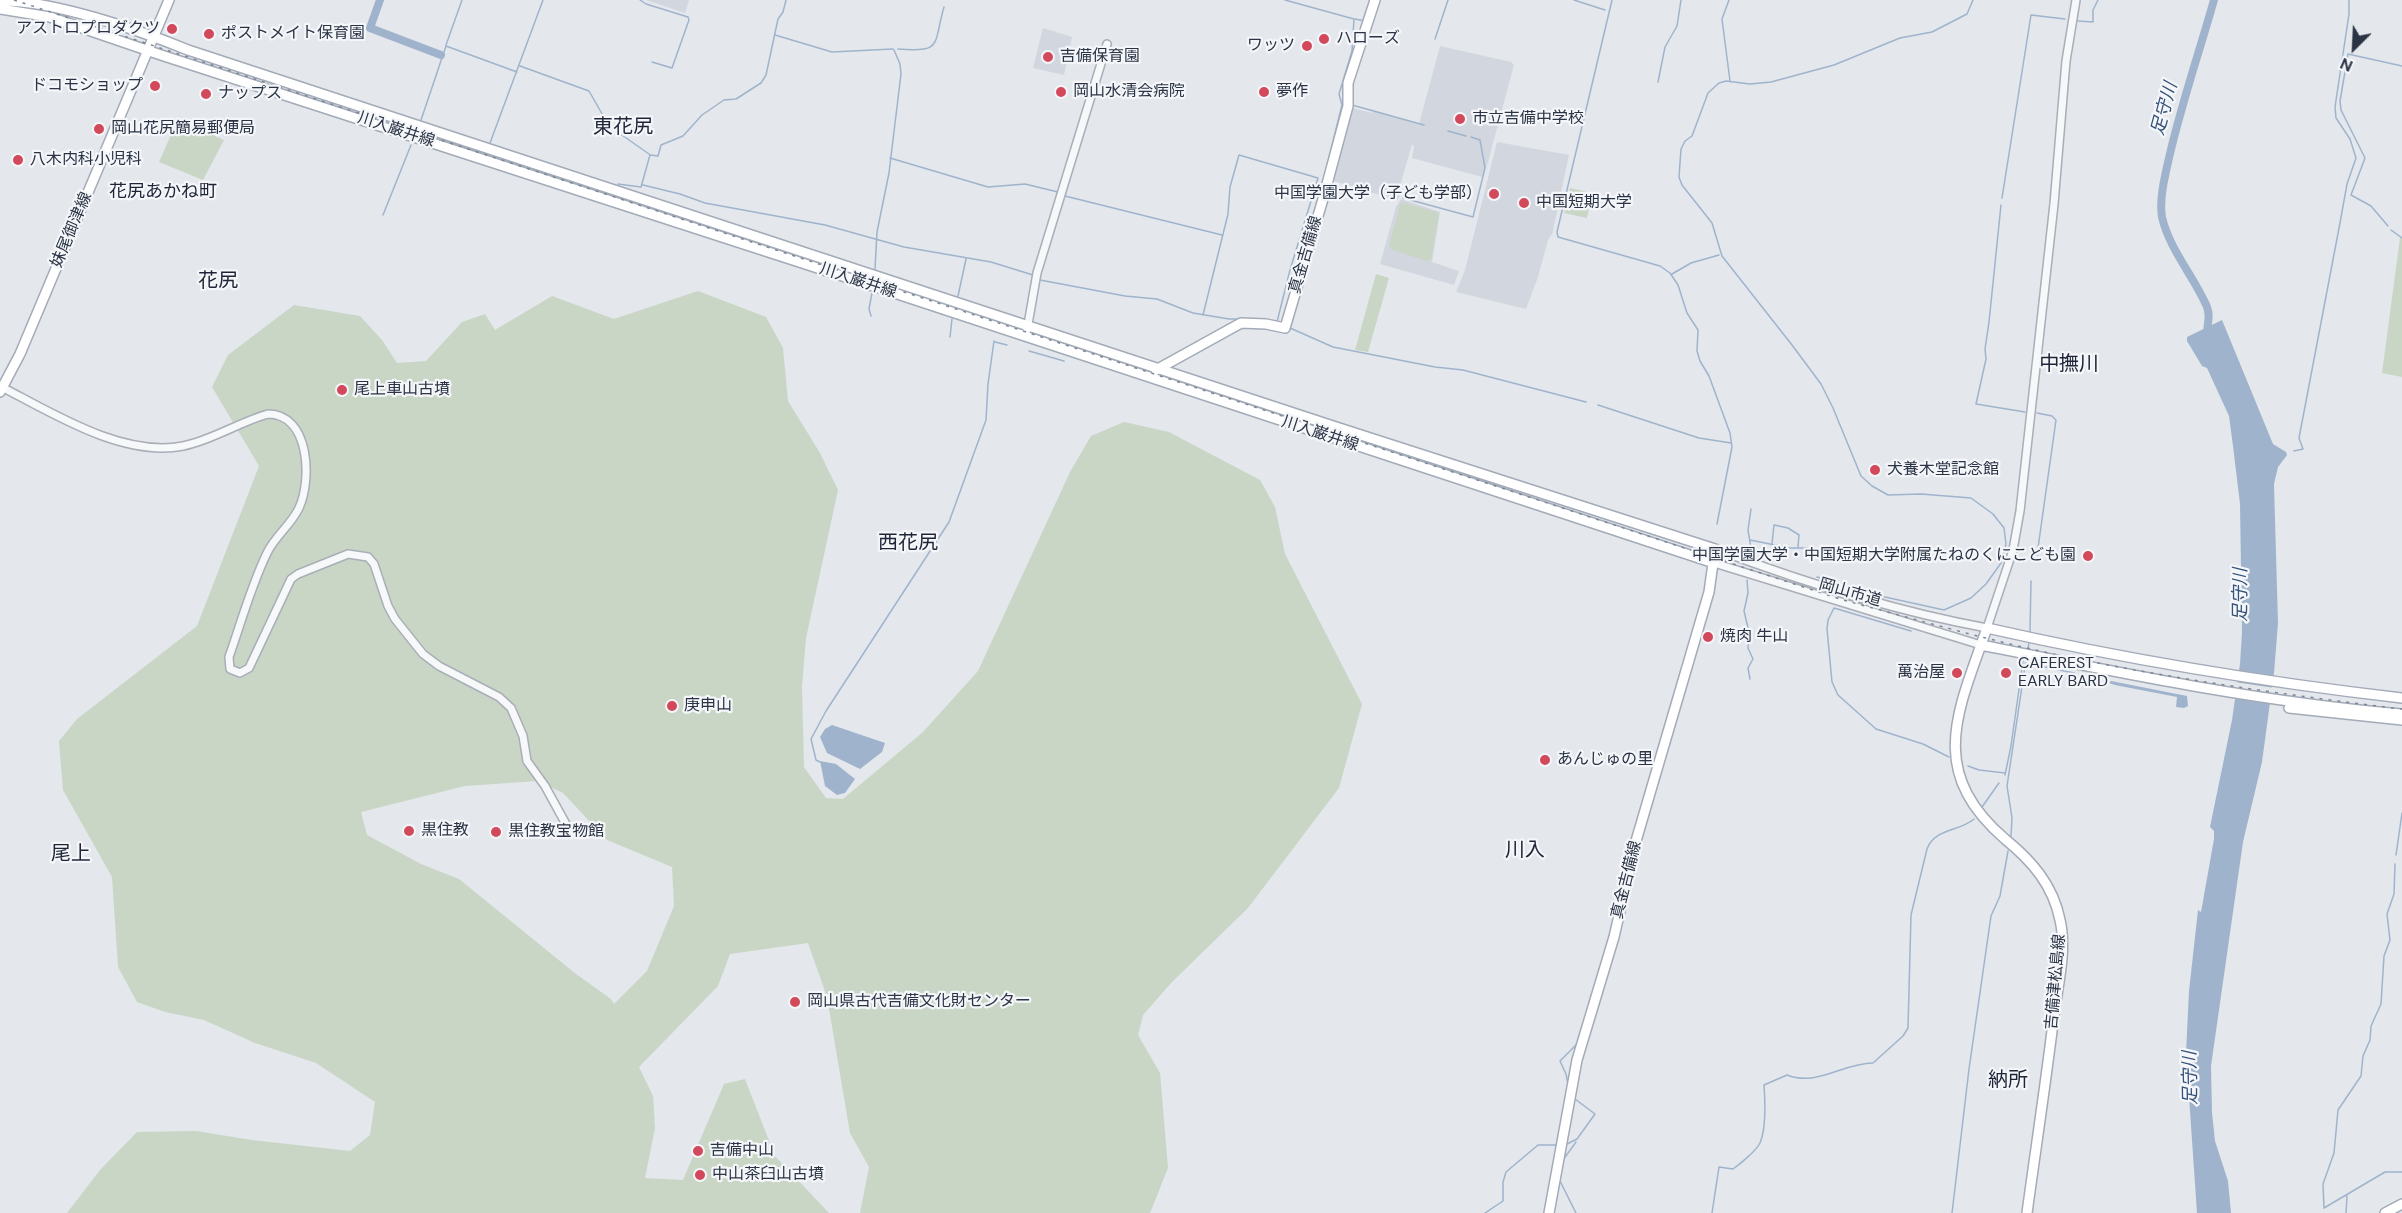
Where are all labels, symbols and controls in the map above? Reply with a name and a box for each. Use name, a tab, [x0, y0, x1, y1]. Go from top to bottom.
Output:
north arrow	[2324, 18, 2384, 78]
place label: アストロプロダクツ	[16, 19, 160, 39]
marker: アストロプロダクツ	[165, 22, 179, 36]
place label: ポストメイト保育園	[221, 24, 365, 44]
marker: ポストメイト保育園	[202, 27, 216, 41]
place label: ハローズ	[1336, 29, 1400, 49]
marker: ハローズ	[1317, 32, 1331, 46]
place label: ワッツ	[1247, 36, 1295, 56]
marker: ワッツ	[1300, 39, 1314, 53]
place label: 吉備保育園	[1060, 47, 1140, 67]
marker: 吉備保育園	[1041, 50, 1055, 64]
text: N	[2337, 53, 2356, 77]
place label: ドコモショップ	[31, 76, 143, 96]
marker: ドコモショップ	[148, 79, 162, 93]
water label: 足守川	[2148, 80, 2182, 138]
place label: 岡山水清会病院	[1073, 82, 1185, 102]
place label: 夢作	[1276, 82, 1308, 102]
place label: ナップス	[218, 84, 282, 104]
marker: 岡山水清会病院	[1054, 85, 1068, 99]
marker: 夢作	[1257, 85, 1271, 99]
marker: ナップス	[199, 87, 213, 101]
street label: 川入巌井線	[355, 109, 437, 151]
place label: 市立吉備中学校	[1472, 109, 1584, 129]
marker: 市立吉備中学校	[1453, 112, 1467, 126]
district label: 東花尻	[593, 116, 653, 140]
place label: 岡山花尻簡易郵便局	[111, 119, 255, 139]
marker: 岡山花尻簡易郵便局	[92, 122, 106, 136]
place label: 八木内科小児科	[30, 150, 142, 170]
marker: 八木内科小児科	[11, 153, 25, 167]
district label: 花尻あかね町	[109, 181, 217, 203]
place label: 中国学園大学（子ども学部）	[1274, 184, 1482, 204]
marker: 中国学園大学（子ども学部）	[1487, 187, 1501, 201]
street label: 妹尾御津線	[48, 189, 96, 271]
place label: 中国短期大学	[1536, 193, 1632, 213]
marker: 中国短期大学	[1517, 196, 1531, 210]
street label: 真金吉備線	[1286, 214, 1326, 296]
street label: 川入巌井線	[817, 260, 899, 302]
district label: 花尻	[198, 270, 238, 294]
district label: 中撫川	[2039, 353, 2099, 377]
place label: 尾上車山古墳	[354, 380, 450, 400]
marker: 尾上車山古墳	[335, 383, 349, 397]
street label: 川入巌井線	[1279, 413, 1361, 455]
place label: 犬養木堂記念館	[1887, 460, 1999, 480]
marker: 犬養木堂記念館	[1868, 463, 1882, 477]
district label: 西花尻	[878, 532, 938, 556]
place label: 中国学園大学・中国短期大学附属たねのくにこども園	[1692, 546, 2076, 566]
marker: 中国学園大学・中国短期大学附属たねのくにこども園	[2081, 549, 2095, 563]
water label: 足守川	[2230, 568, 2252, 622]
street label: 岡山市道	[1817, 575, 1883, 611]
place label: 焼肉 牛山	[1720, 627, 1788, 647]
marker: 焼肉 牛山	[1701, 630, 1715, 644]
place label: CAFEREST EARLY BARD	[2018, 654, 2108, 692]
place label: 萬治屋	[1897, 663, 1945, 683]
marker: 萬治屋	[1950, 666, 1964, 680]
marker: CAFEREST EARLY BARD	[1999, 666, 2013, 680]
place label: 庚申山	[684, 696, 732, 716]
marker: 庚申山	[665, 699, 679, 713]
place label: あんじゅの里	[1557, 750, 1653, 770]
marker: あんじゅの里	[1538, 753, 1552, 767]
place label: 黒住教	[421, 821, 469, 841]
place label: 黒住教宝物館	[508, 822, 604, 842]
marker: 黒住教	[402, 824, 416, 838]
marker: 黒住教宝物館	[489, 825, 503, 839]
district label: 川入	[1505, 839, 1545, 863]
street label: 真金吉備線	[1608, 839, 1646, 921]
district label: 尾上	[51, 843, 91, 867]
street label: 吉備津松島線	[2042, 933, 2070, 1031]
place label: 岡山県古代吉備文化財センター	[807, 992, 1031, 1012]
marker: 岡山県古代吉備文化財センター	[788, 995, 802, 1009]
water label: 足守川	[2180, 1051, 2202, 1105]
district label: 納所	[1988, 1069, 2028, 1093]
place label: 吉備中山	[710, 1141, 774, 1161]
marker: 吉備中山	[691, 1144, 705, 1158]
place label: 中山茶臼山古墳	[712, 1165, 824, 1185]
marker: 中山茶臼山古墳	[693, 1168, 707, 1182]

